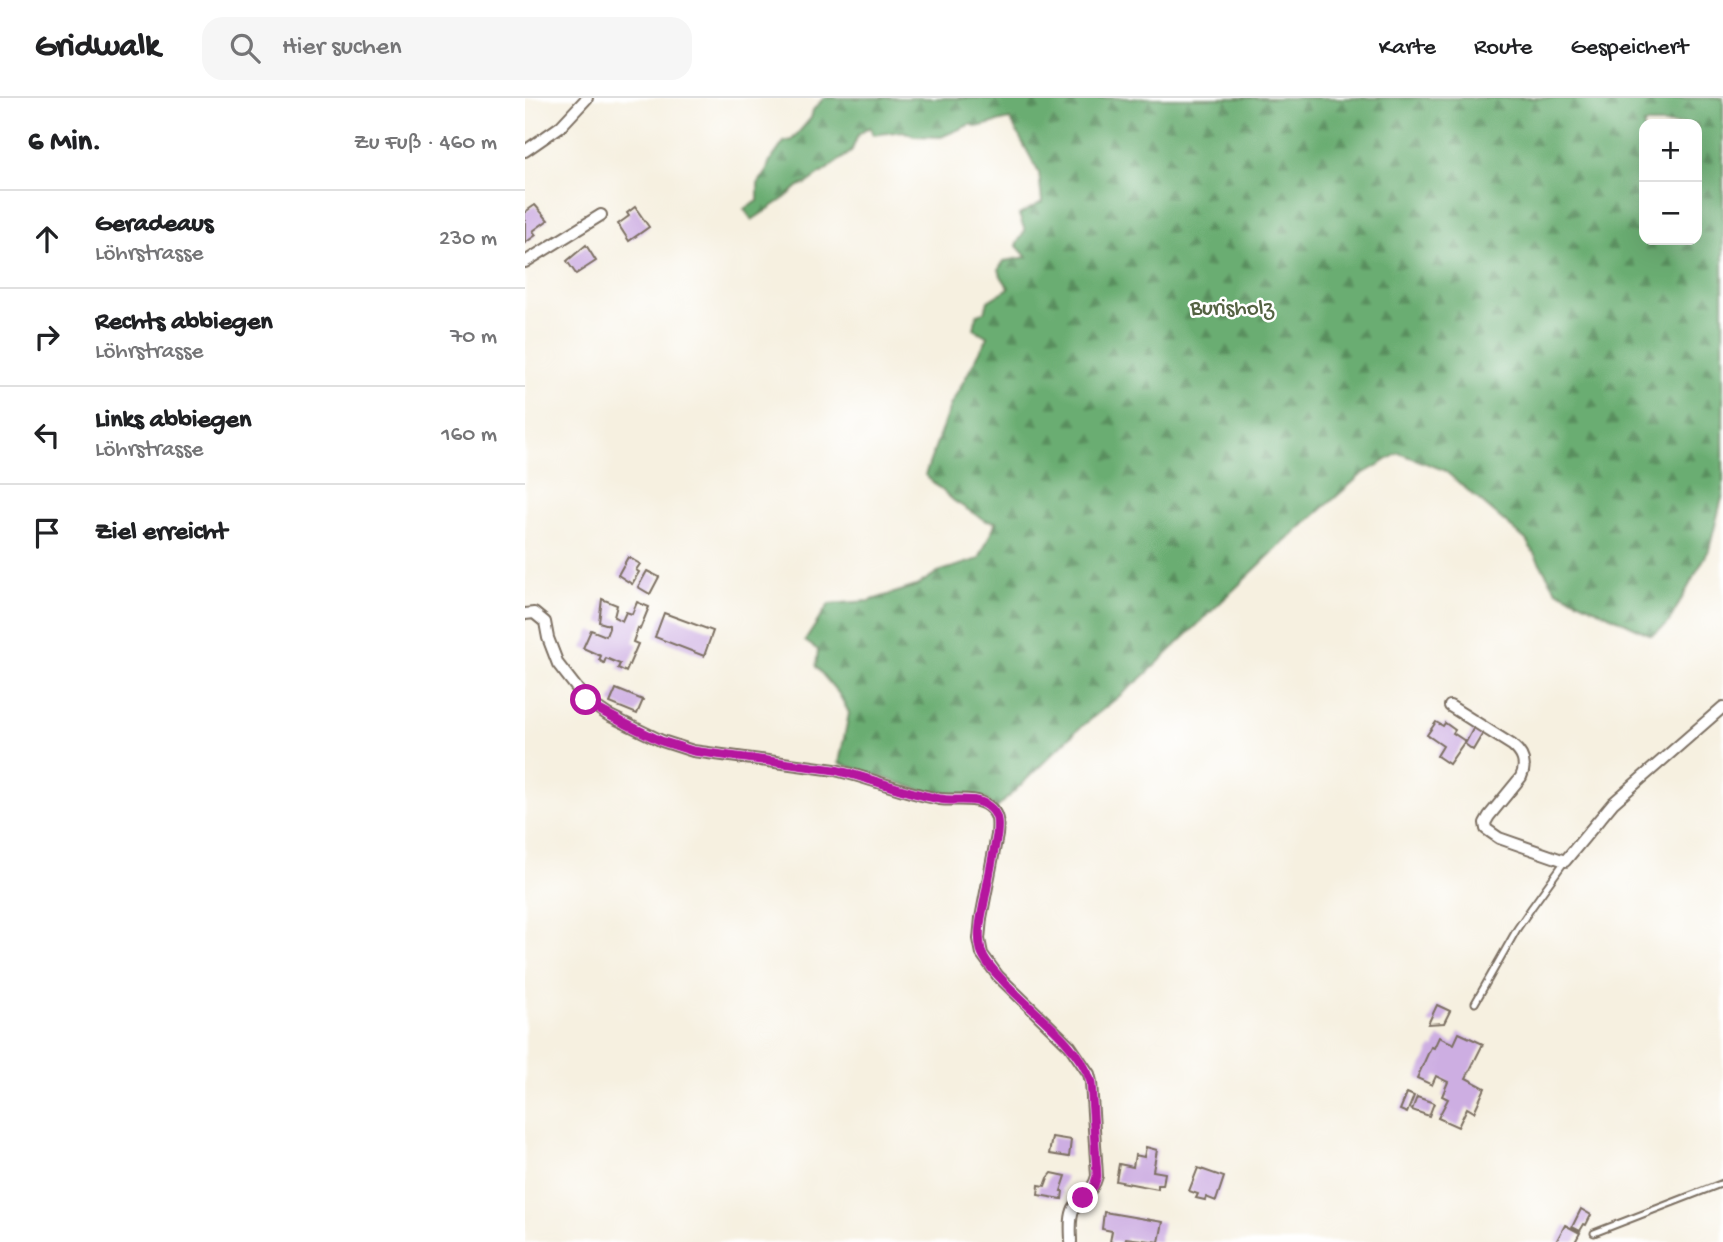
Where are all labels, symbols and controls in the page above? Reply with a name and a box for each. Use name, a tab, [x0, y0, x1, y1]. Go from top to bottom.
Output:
search box	[202, 17, 692, 80]
text: Gridwalk	[35, 29, 160, 67]
icon: search	[226, 29, 264, 67]
text: Hier suchen	[282, 33, 401, 64]
text: Karte	[1379, 34, 1436, 63]
text: Route	[1474, 34, 1533, 63]
text: Gespeichert	[1571, 34, 1688, 63]
map controls	[1639, 119, 1702, 245]
button: +	[1639, 119, 1702, 182]
text: 6 Min.	[28, 126, 101, 161]
text: Zu Fuß · 460 m	[354, 130, 497, 157]
button: −	[1639, 182, 1702, 245]
text: Geradeaus	[95, 210, 213, 241]
icon: ahead	[28, 220, 66, 258]
text: 230 m	[439, 226, 497, 253]
text: Löhrstrasse	[95, 241, 203, 268]
park label: Burisholz	[1189, 296, 1275, 323]
text: Rechts abbiegen	[95, 308, 273, 339]
icon: right	[28, 318, 66, 356]
text: 70 m	[450, 324, 497, 351]
text: Löhrstrasse	[95, 339, 203, 366]
text: Links abbiegen	[95, 406, 251, 437]
icon: left	[28, 416, 66, 454]
text: 160 m	[441, 422, 497, 449]
text: Löhrstrasse	[95, 437, 203, 464]
icon: arrive	[28, 514, 66, 552]
text: Ziel erreicht	[95, 518, 227, 549]
route start	[570, 684, 601, 715]
route end	[1067, 1182, 1098, 1213]

